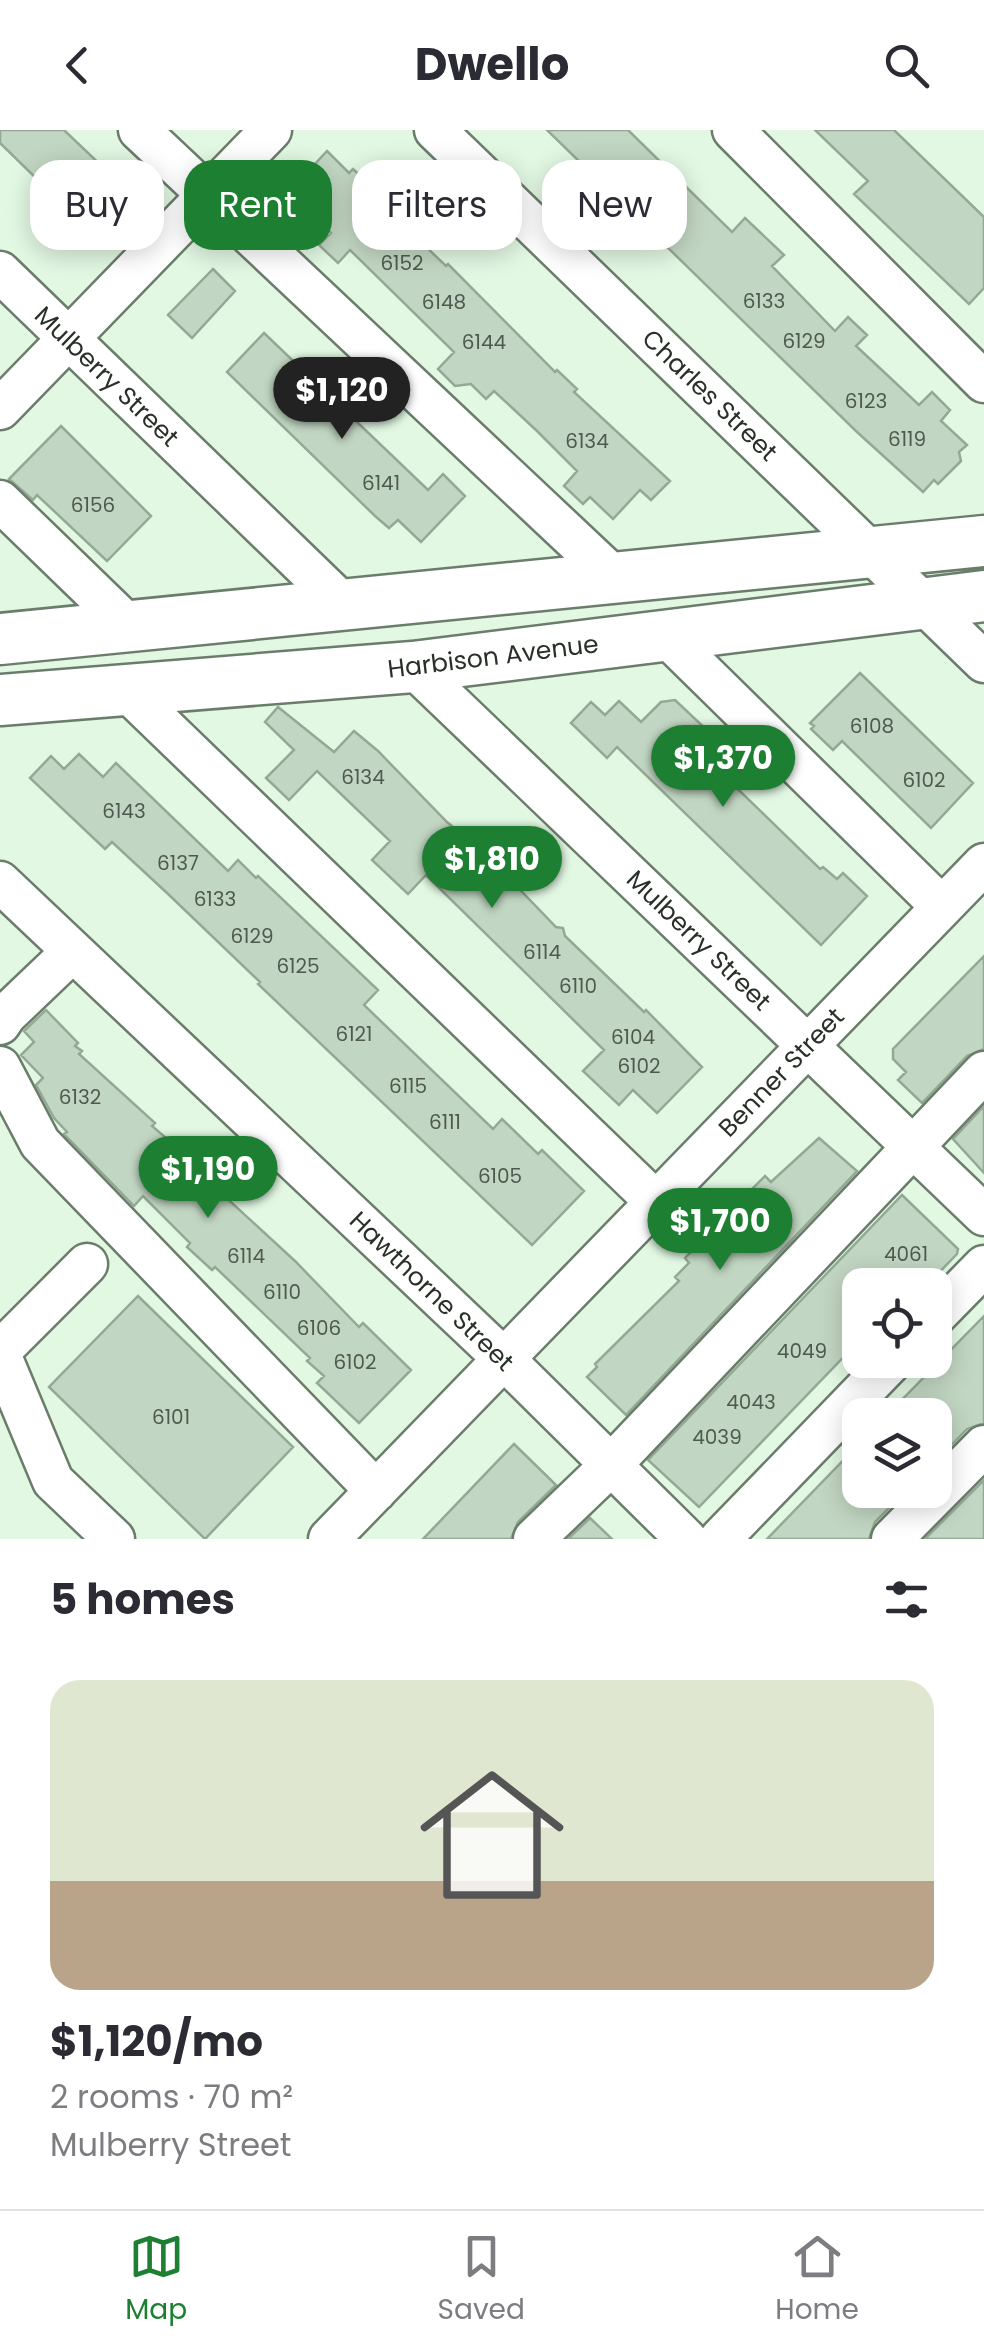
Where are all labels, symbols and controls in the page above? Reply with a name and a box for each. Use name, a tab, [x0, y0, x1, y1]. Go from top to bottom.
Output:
text: Dwello	[415, 33, 569, 96]
icon: back	[50, 38, 105, 93]
icon: search	[879, 38, 934, 93]
chip: Buy	[30, 160, 164, 250]
chip: Rent	[184, 160, 332, 250]
chip: Filters	[352, 160, 522, 250]
chip: New	[542, 160, 687, 250]
house number: 6152	[380, 249, 424, 277]
house number: 6133	[743, 287, 785, 315]
house number: 6148	[422, 288, 466, 316]
street label: Mulberry Street	[27, 298, 187, 454]
street label: Charles Street	[634, 322, 785, 469]
house number: 6129	[782, 327, 826, 355]
house number: 6144	[462, 328, 506, 356]
pin: $1,120	[261, 357, 423, 442]
text: $1,120	[295, 367, 389, 412]
house number: 6123	[845, 387, 887, 415]
house number: 6119	[888, 425, 926, 453]
house number: 6134	[565, 427, 609, 455]
house number: 6141	[362, 469, 400, 497]
house number: 6156	[71, 491, 115, 519]
street label: Harbison Avenue	[386, 626, 600, 687]
house number: 6108	[850, 712, 894, 740]
pin: $1,370	[642, 725, 804, 810]
text: $1,370	[673, 735, 773, 780]
house number: 6134	[341, 763, 385, 791]
house number: 6102	[902, 766, 946, 794]
house number: 6143	[102, 797, 146, 825]
pin: $1,810	[411, 826, 573, 911]
text: $1,810	[444, 836, 540, 881]
house number: 6137	[157, 849, 199, 877]
street label: Mulberry Street	[619, 862, 779, 1018]
house number: 6133	[194, 885, 236, 913]
house number: 6129	[230, 922, 274, 950]
house number: 6114	[523, 938, 561, 966]
house number: 6125	[276, 952, 320, 980]
house number: 6110	[559, 972, 597, 1000]
street label: Benner Street	[711, 1000, 852, 1145]
house number: 6121	[336, 1020, 373, 1048]
house number: 6104	[611, 1023, 655, 1051]
house number: 6102	[617, 1052, 661, 1080]
house number: 6115	[389, 1072, 427, 1100]
house number: 6132	[59, 1083, 101, 1111]
house number: 6111	[429, 1108, 461, 1136]
pin: $1,190	[127, 1136, 289, 1221]
text: $1,190	[161, 1146, 255, 1191]
house number: 6105	[478, 1162, 522, 1190]
pin: $1,700	[639, 1188, 801, 1273]
text: $1,700	[669, 1198, 771, 1243]
street label: Hawthorne Street	[342, 1204, 522, 1379]
house number: 4061	[884, 1240, 928, 1268]
house number: 6114	[227, 1242, 265, 1270]
map controls	[842, 1268, 952, 1508]
button: locate	[842, 1268, 952, 1378]
house number: 6110	[263, 1278, 301, 1306]
house number: 6106	[297, 1314, 341, 1342]
house number: 4049	[777, 1337, 827, 1365]
house number: 6102	[333, 1348, 377, 1376]
house number: 4043	[726, 1388, 776, 1416]
button: layers	[842, 1398, 952, 1508]
house number: 6101	[152, 1403, 190, 1431]
house number: 4039	[692, 1423, 742, 1451]
text: 5 homes	[50, 1570, 235, 1629]
icon: filters	[879, 1572, 934, 1627]
icon: home	[402, 1745, 582, 1925]
text: $1,120/mo	[50, 2012, 263, 2071]
text: 2 rooms · 70 m²	[50, 2074, 293, 2119]
text: Mulberry Street	[50, 2122, 292, 2167]
tab: Map	[125, 2229, 187, 2331]
tab: Saved	[438, 2229, 525, 2331]
tab: Home	[775, 2229, 859, 2331]

